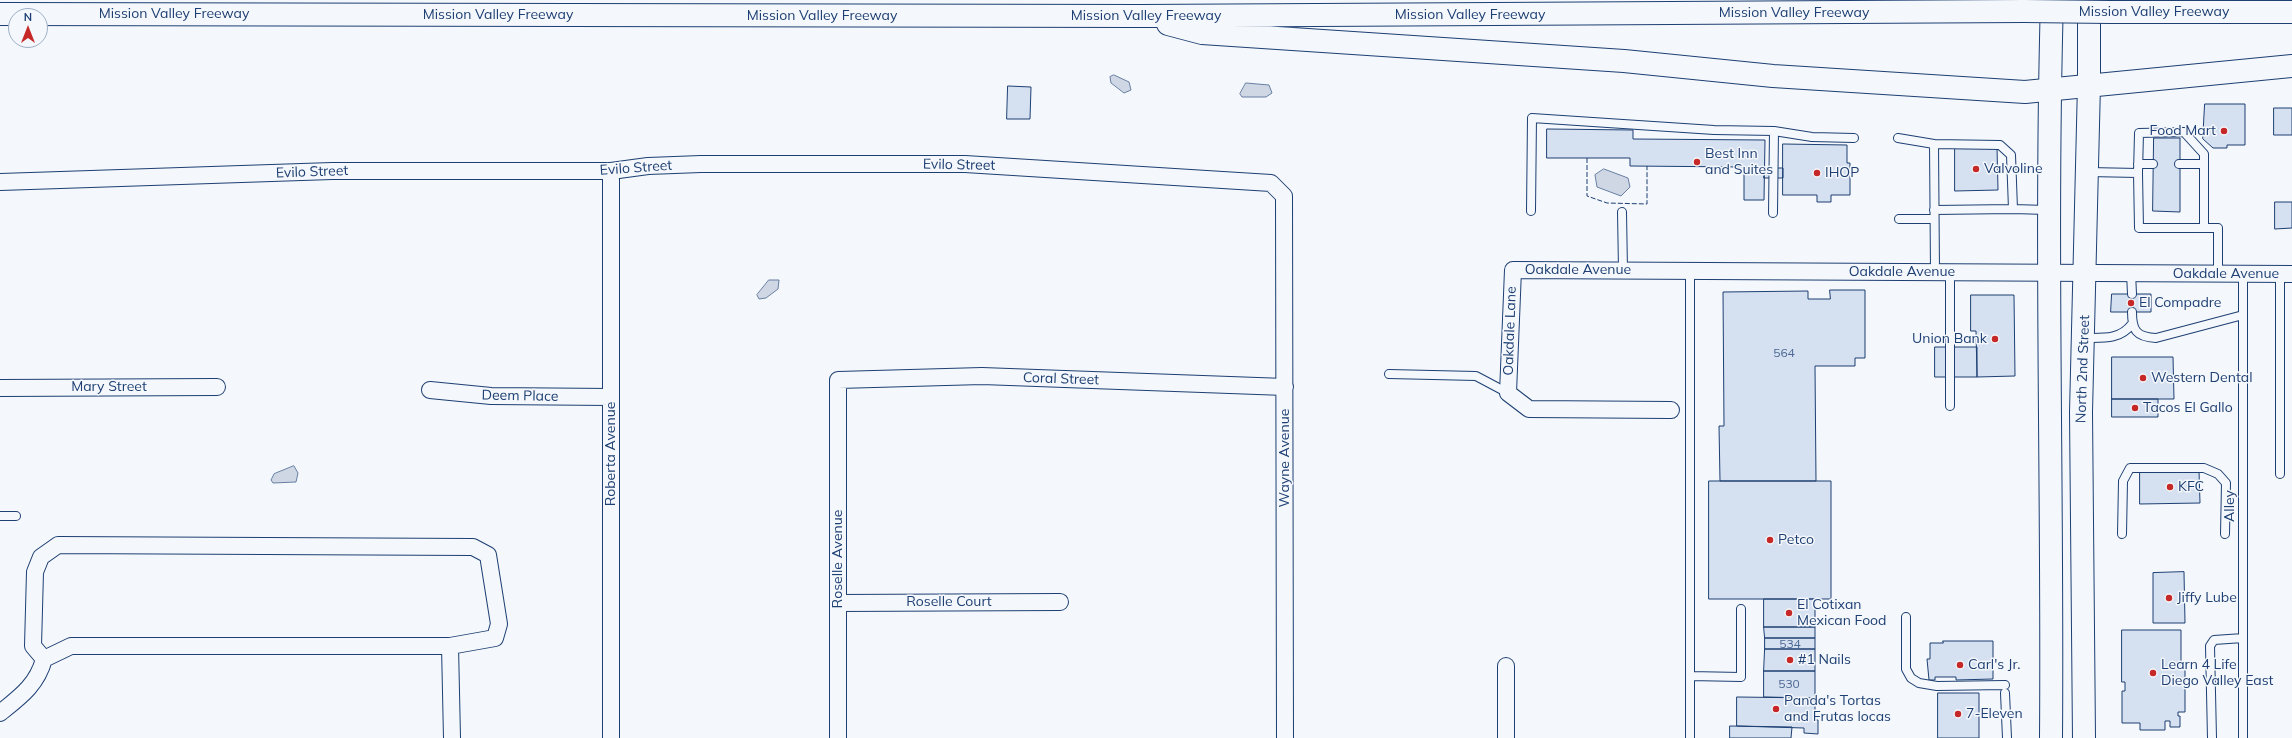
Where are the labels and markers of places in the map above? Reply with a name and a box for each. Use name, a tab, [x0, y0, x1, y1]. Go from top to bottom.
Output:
place label: Food Mart	[2150, 123, 2216, 139]
marker: Food Mart	[2219, 126, 2229, 136]
place label: Best Inn and Suites	[1705, 146, 1773, 178]
marker: Best Inn and Suites	[1692, 157, 1702, 167]
place label: Valvoline	[1984, 161, 2043, 177]
marker: Valvoline	[1971, 164, 1981, 174]
place label: IHOP	[1825, 165, 1859, 181]
marker: IHOP	[1812, 168, 1822, 178]
place label: El Compadre	[2139, 295, 2221, 311]
marker: El Compadre	[2126, 298, 2136, 308]
place label: Union Bank	[1912, 331, 1987, 347]
marker: Union Bank	[1990, 334, 2000, 344]
place label: Western Dental	[2151, 370, 2253, 386]
marker: Western Dental	[2138, 373, 2148, 383]
place label: Tacos El Gallo	[2143, 400, 2233, 416]
marker: Tacos El Gallo	[2130, 403, 2140, 413]
place label: KFC	[2178, 479, 2204, 495]
marker: KFC	[2165, 482, 2175, 492]
place label: Petco	[1778, 532, 1814, 548]
marker: Petco	[1765, 535, 1775, 545]
place label: Jiffy Lube	[2177, 590, 2237, 606]
marker: Jiffy Lube	[2164, 593, 2174, 603]
place label: El Cotixan Mexican Food	[1797, 597, 1887, 630]
marker: El Cotixan Mexican Food	[1784, 608, 1794, 618]
place label: #1 Nails	[1798, 652, 1851, 668]
marker: #1 Nails	[1785, 655, 1795, 665]
place label: Carl's Jr.	[1968, 657, 2020, 673]
place label: Learn 4 Life Diego Valley East	[2161, 657, 2273, 690]
marker: Carl's Jr.	[1955, 660, 1965, 670]
marker: Learn 4 Life Diego Valley East	[2148, 668, 2158, 678]
place label: Panda's Tortas and Frutas locas	[1784, 693, 1891, 726]
marker: Panda's Tortas and Frutas locas	[1771, 704, 1781, 714]
place label: 7-Eleven	[1966, 706, 2023, 722]
marker: 7-Eleven	[1953, 709, 1963, 719]

